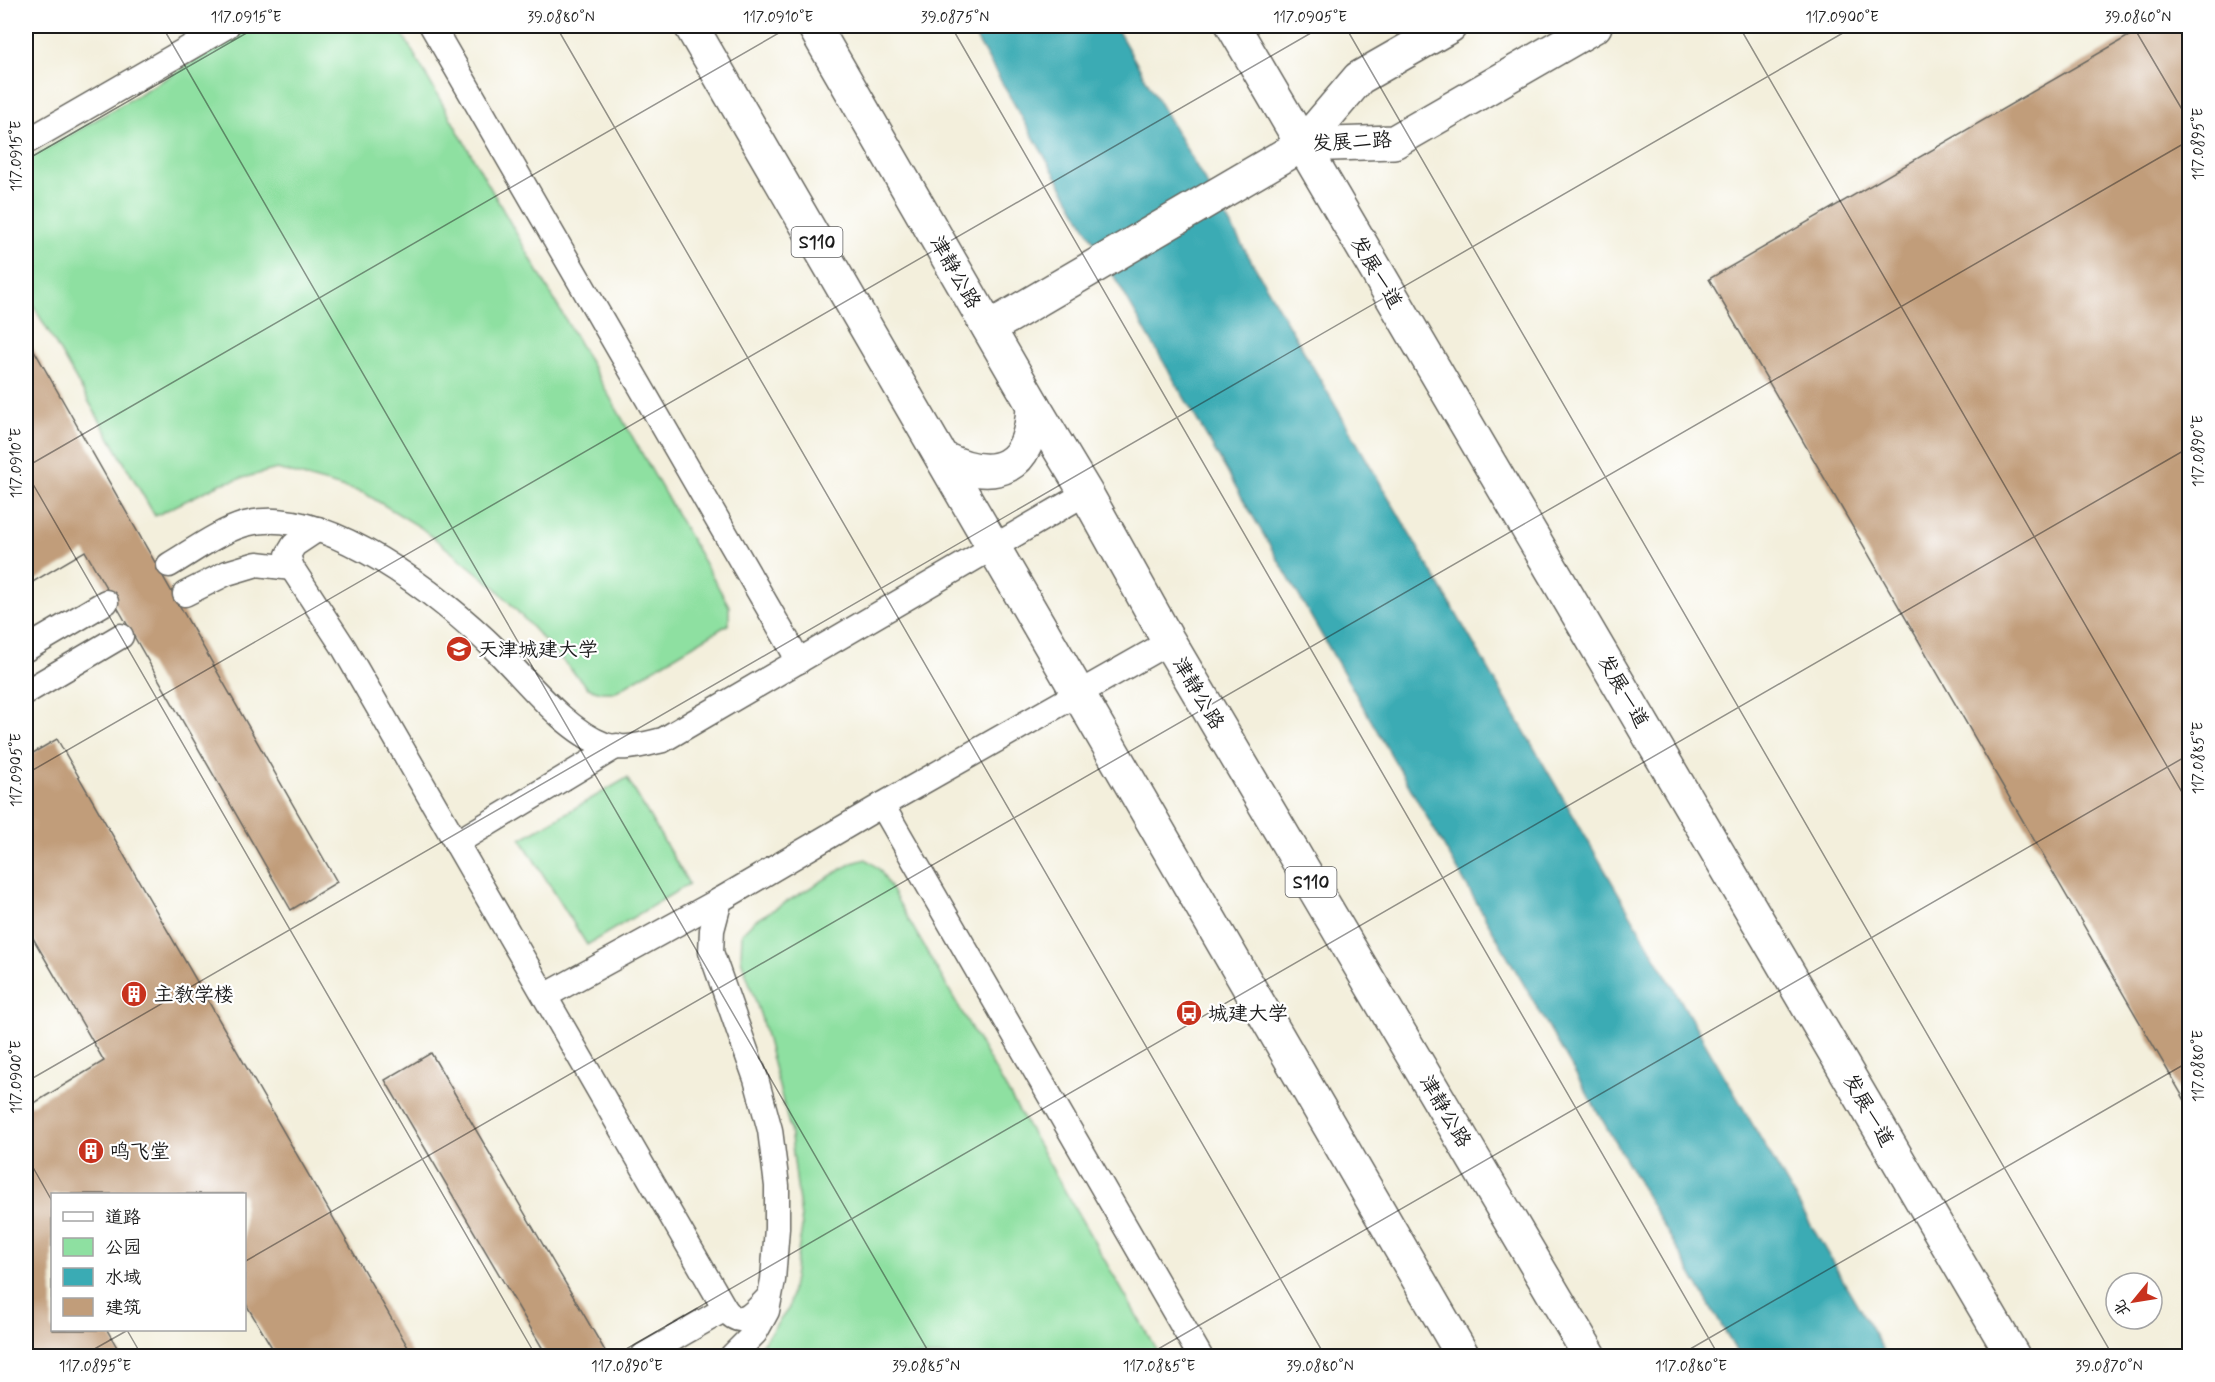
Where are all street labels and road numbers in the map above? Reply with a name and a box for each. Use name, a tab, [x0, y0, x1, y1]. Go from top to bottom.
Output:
street label: 发展二路	[1311, 127, 1394, 158]
road number: S110	[792, 227, 842, 257]
street label: 津静公路	[923, 231, 987, 315]
street label: 发展一道	[1344, 232, 1408, 314]
street label: 发展一道	[1591, 650, 1654, 733]
street label: 津静公路	[1166, 653, 1230, 736]
road number: S110	[1286, 867, 1336, 897]
street label: 发展一道	[1836, 1069, 1899, 1152]
street label: 津静公路	[1413, 1071, 1477, 1154]

